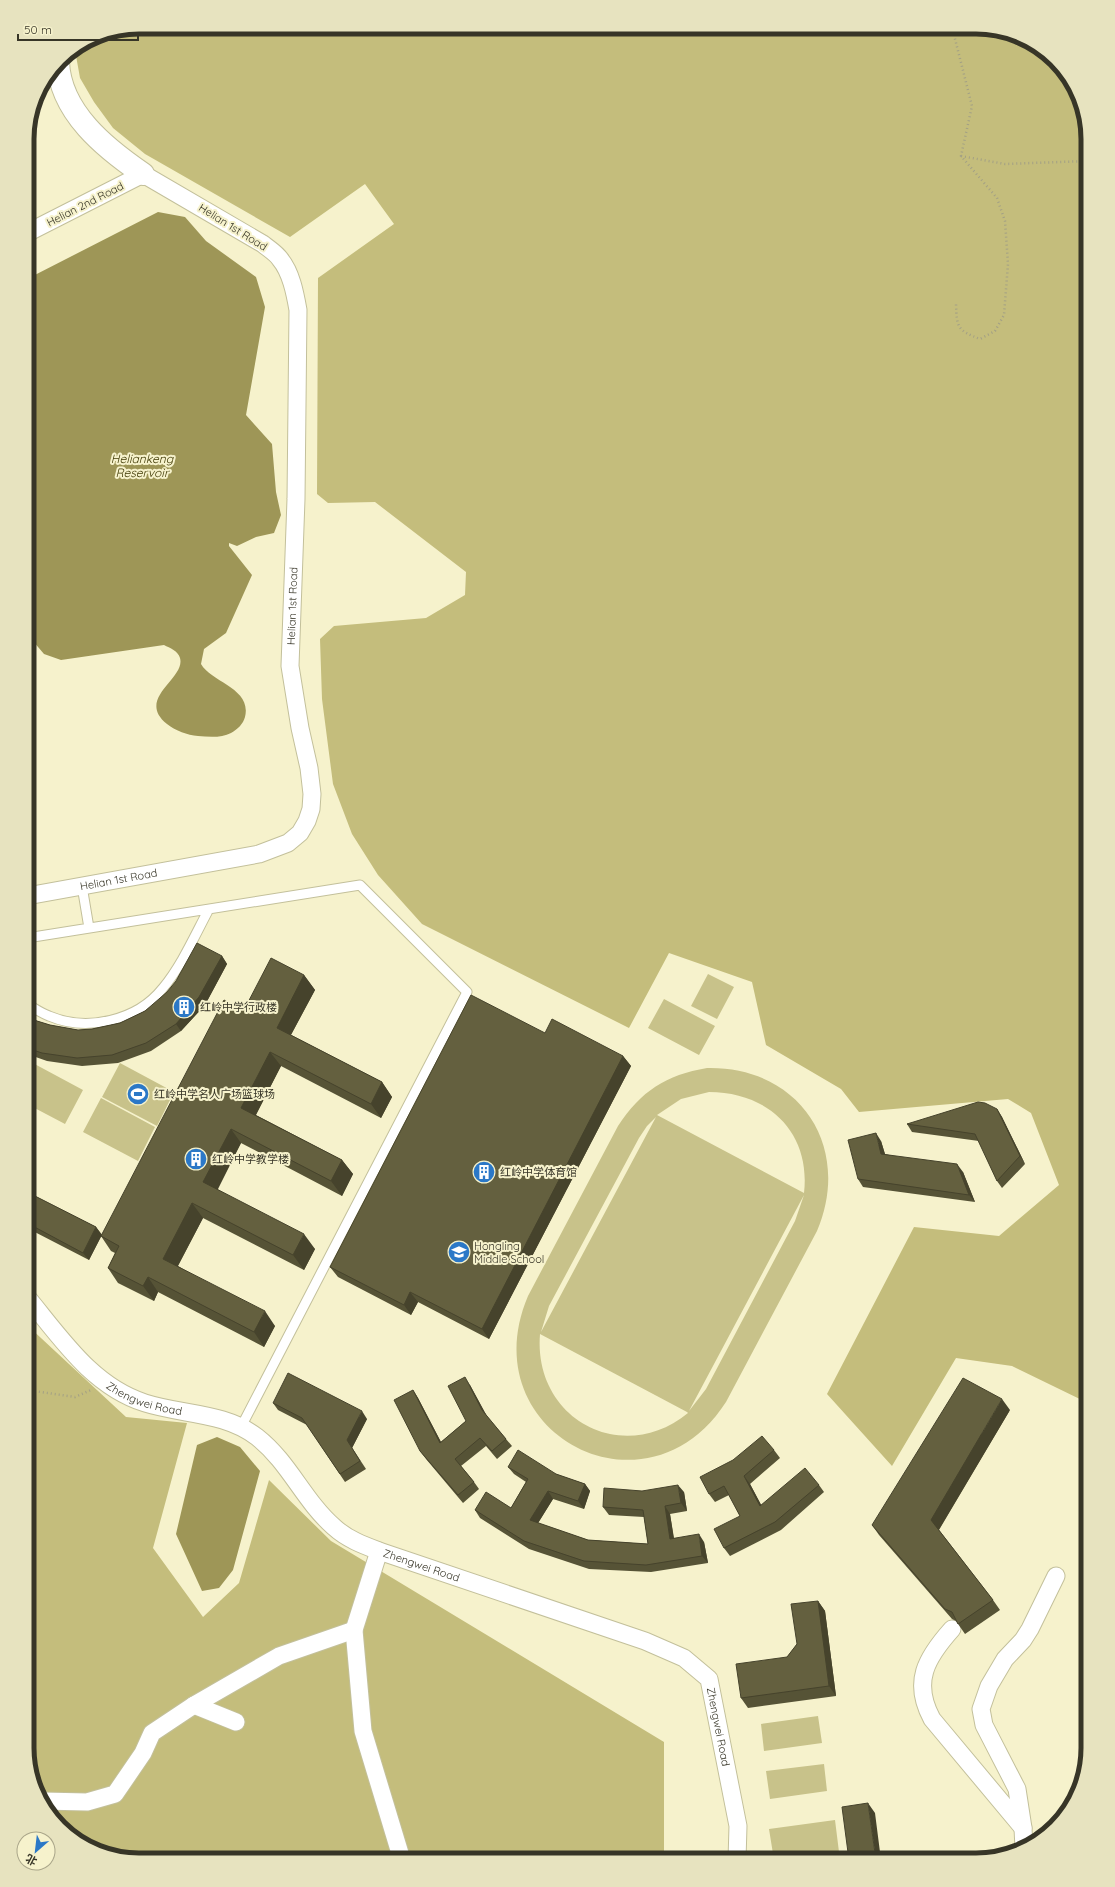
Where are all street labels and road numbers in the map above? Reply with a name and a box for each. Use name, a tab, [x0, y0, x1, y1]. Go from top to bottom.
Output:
street label: Helian 2nd Road	[44, 179, 126, 229]
street label: Helian 1st Road	[196, 200, 270, 254]
street label: Helian 1st Road	[284, 567, 301, 645]
street label: Helian 1st Road	[79, 866, 158, 893]
street label: Zhengwei Road	[104, 1378, 183, 1418]
street label: Zhengwei Road	[381, 1546, 462, 1585]
street label: Zhengwei Road	[704, 1686, 733, 1767]

